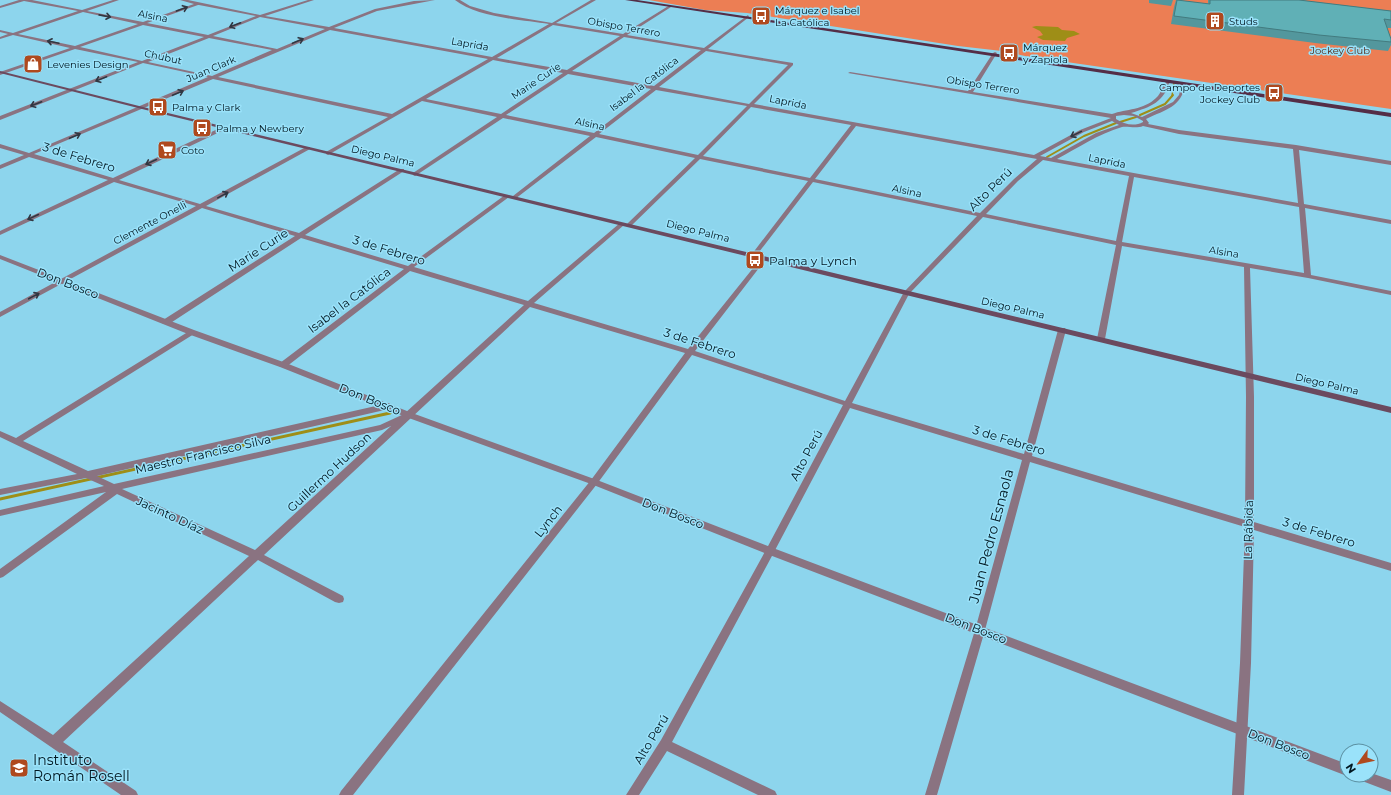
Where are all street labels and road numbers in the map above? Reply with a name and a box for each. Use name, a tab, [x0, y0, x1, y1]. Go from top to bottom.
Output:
street label: Alsina	[137, 7, 169, 25]
street label: Obispo Terrero	[587, 14, 661, 40]
street label: Laprida	[450, 34, 490, 54]
street label: Chubut	[143, 47, 183, 67]
street label: Juan Clark	[183, 53, 238, 86]
street label: Isabel la Católica	[607, 54, 681, 114]
street label: Marie Curie	[509, 60, 563, 102]
street label: Obispo Terrero	[946, 73, 1020, 97]
street label: Laprida	[768, 92, 808, 112]
street label: Alsina	[574, 115, 606, 133]
street label: 3 de Febrero	[41, 139, 117, 175]
street label: Diego Palma	[350, 142, 416, 170]
street label: Laprida	[1087, 151, 1127, 171]
street label: Alto Perú	[965, 164, 1015, 214]
street label: Alsina	[891, 182, 923, 200]
street label: Clemente Onelli	[111, 198, 189, 248]
street label: Diego Palma	[665, 217, 731, 245]
street label: Marie Curie	[225, 225, 291, 275]
street label: 3 de Febrero	[351, 232, 427, 268]
street label: Alsina	[1208, 243, 1240, 261]
street label: Don Bosco	[35, 264, 101, 302]
street label: Isabel la Católica	[305, 264, 393, 336]
street label: Diego Palma	[980, 294, 1046, 322]
street label: 3 de Febrero	[662, 324, 738, 362]
street label: Diego Palma	[1294, 370, 1360, 398]
street label: Don Bosco	[337, 380, 403, 418]
street label: 3 de Febrero	[971, 422, 1047, 458]
street label: Alto Perú	[786, 427, 826, 483]
street label: Guillermo Hudson	[284, 429, 374, 515]
street label: Maestro Francisco Silva	[134, 431, 272, 477]
street label: Juan Pedro Esnaola	[964, 467, 1018, 606]
street label: Jacinto Díaz	[133, 492, 206, 537]
street label: Don Bosco	[640, 494, 706, 532]
street label: La Rábida	[1240, 500, 1256, 560]
street label: Lynch	[531, 502, 565, 540]
street label: 3 de Febrero	[1281, 514, 1357, 550]
street label: Don Bosco	[943, 609, 1009, 647]
street label: Alto Perú	[630, 711, 672, 767]
street label: Don Bosco	[1246, 725, 1312, 763]

